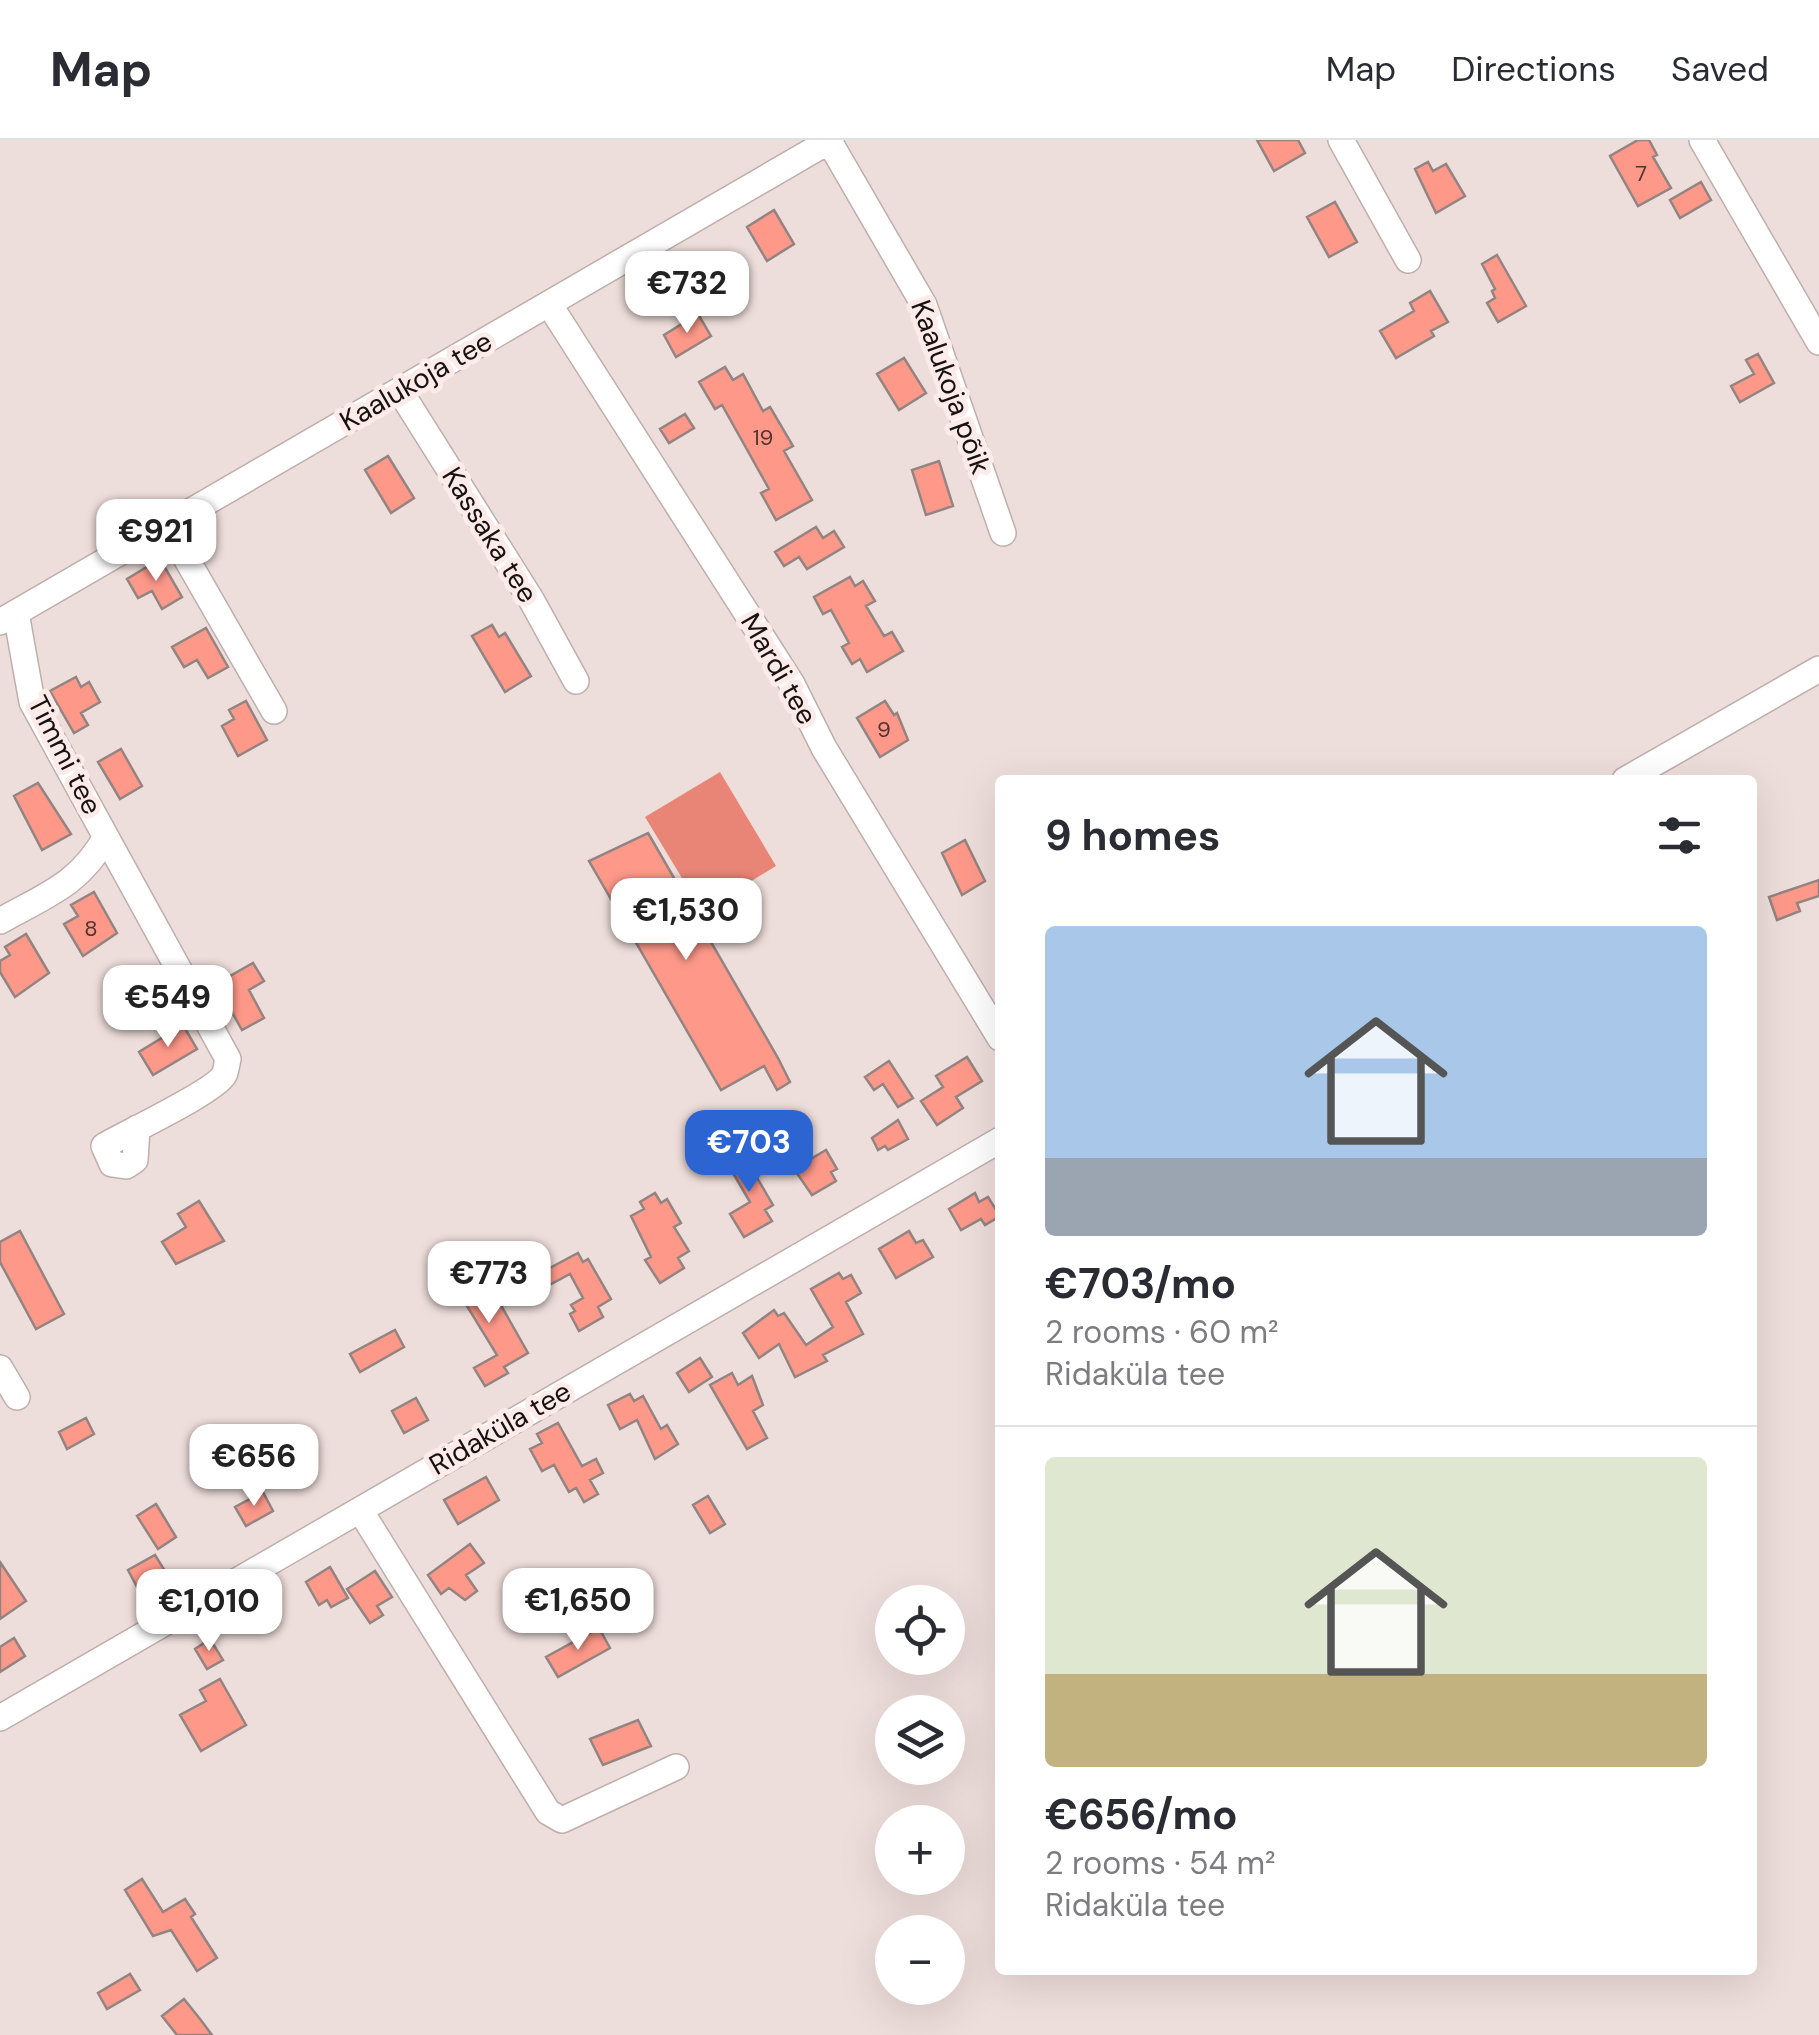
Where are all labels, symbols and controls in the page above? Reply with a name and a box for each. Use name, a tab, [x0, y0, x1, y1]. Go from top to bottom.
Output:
text: Map	[50, 38, 152, 101]
text: Map	[1326, 46, 1396, 92]
text: Directions	[1451, 46, 1616, 92]
text: Saved	[1671, 46, 1769, 92]
house number: 7	[1635, 159, 1647, 188]
pin: €732	[628, 251, 746, 336]
text: €732	[647, 262, 727, 304]
street label: Kaalukoja põik	[902, 295, 1000, 479]
street label: Kaalukoja tee	[333, 322, 499, 440]
house number: 19	[753, 423, 773, 452]
street label: Kassaka tee	[434, 460, 546, 610]
pin: €921	[97, 499, 215, 584]
text: €921	[118, 510, 194, 552]
street label: Mardi tee	[732, 607, 826, 731]
street label: Timmi tee	[19, 689, 111, 821]
house number: 9	[877, 715, 891, 744]
text: 9 homes	[1045, 808, 1220, 863]
icon: filters	[1652, 808, 1707, 863]
pin: €1,530	[605, 878, 767, 963]
text: €1,530	[633, 889, 739, 931]
house number: 8	[84, 914, 98, 943]
pin: €549	[109, 965, 227, 1050]
text: €549	[125, 976, 211, 1018]
icon: home	[1286, 991, 1466, 1171]
pin: €703	[690, 1110, 808, 1195]
text: €703	[707, 1121, 791, 1163]
pin: €773	[430, 1241, 548, 1326]
text: €773	[450, 1252, 528, 1294]
text: €703/mo	[1045, 1256, 1236, 1311]
text: 2 rooms · 60 m²	[1045, 1311, 1279, 1353]
text: Ridaküla tee	[1045, 1353, 1225, 1395]
street label: Ridaküla tee	[422, 1373, 578, 1483]
pin: €656	[195, 1424, 313, 1509]
text: €656	[211, 1435, 297, 1477]
icon: home	[1286, 1522, 1466, 1702]
pin: €1,650	[497, 1568, 659, 1653]
pin: €1,010	[128, 1569, 290, 1654]
text: €1,650	[525, 1579, 631, 1621]
text: €1,010	[158, 1580, 260, 1622]
map controls	[875, 1585, 965, 2005]
button: locate	[875, 1585, 965, 1675]
button: layers	[875, 1695, 965, 1785]
text: €656/mo	[1045, 1787, 1238, 1842]
button: +	[875, 1805, 965, 1895]
text: 2 rooms · 54 m²	[1045, 1842, 1276, 1884]
text: Ridaküla tee	[1045, 1884, 1225, 1926]
button: −	[875, 1915, 965, 2005]

